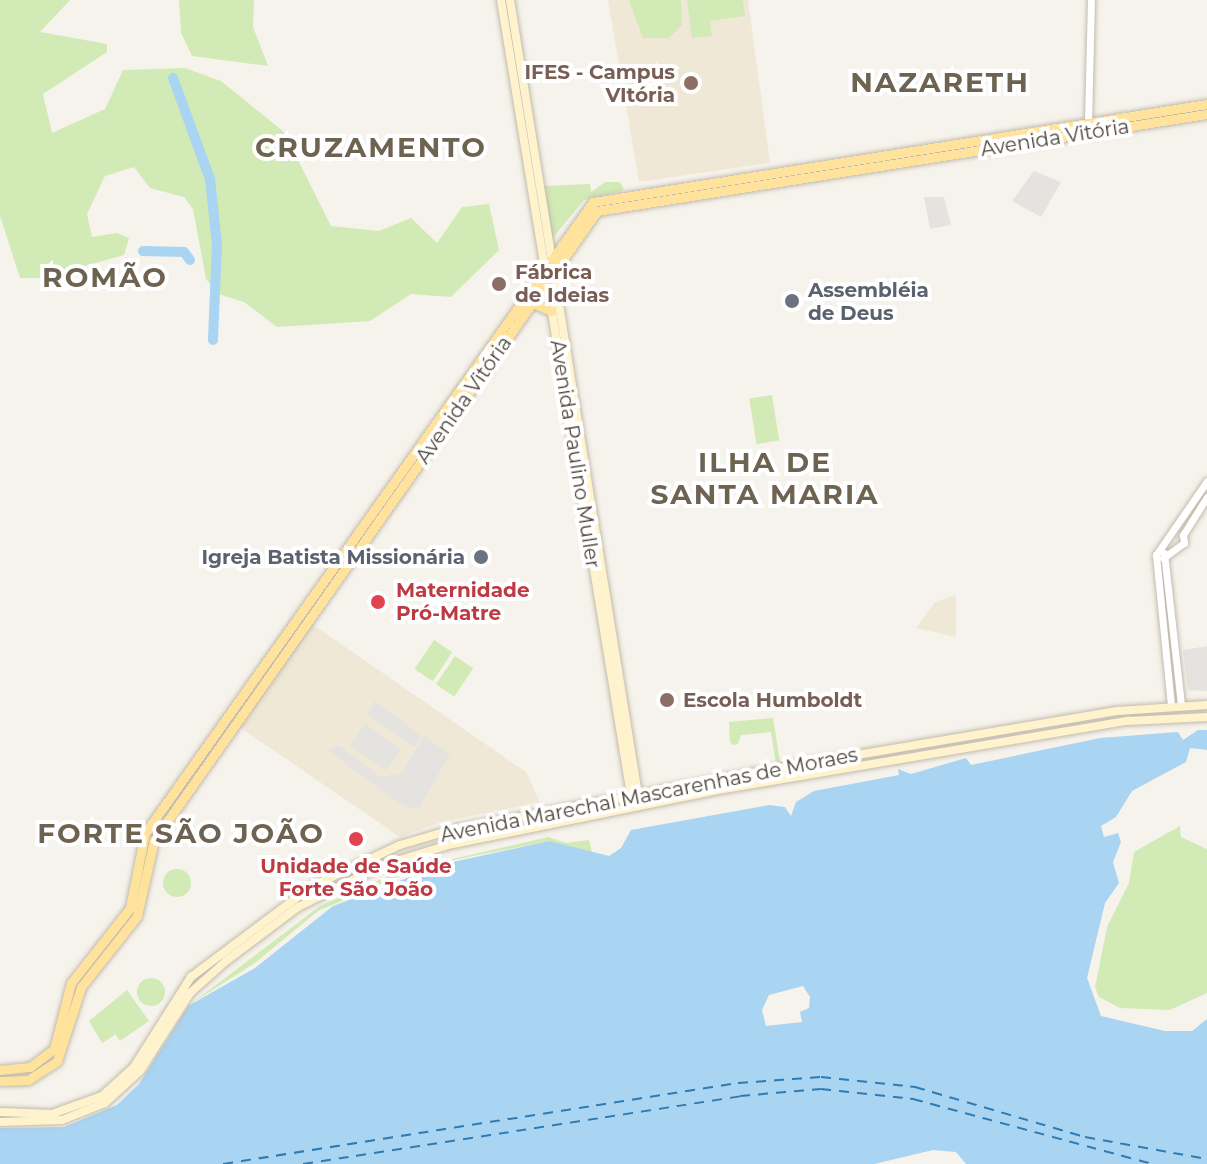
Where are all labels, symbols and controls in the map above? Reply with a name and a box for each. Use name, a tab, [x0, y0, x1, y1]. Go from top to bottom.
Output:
place label: IFES - Campus VItória	[525, 60, 675, 107]
district label: NAZARETH	[850, 65, 1030, 99]
marker: IFES - Campus VItória	[682, 74, 700, 92]
street label: Avenida Vitória	[979, 114, 1131, 162]
district label: CRUZAMENTO	[255, 130, 487, 164]
district label: ROMÃO	[42, 260, 168, 294]
place label: Fábrica de Ideias	[515, 260, 609, 307]
marker: Fábrica de Ideias	[490, 275, 508, 293]
place label: Assembléia de Deus	[808, 278, 929, 325]
marker: Assembléia de Deus	[783, 292, 801, 310]
street label: Avenida Vitória	[411, 332, 517, 468]
street label: Avenida Paulino Muller	[545, 338, 605, 570]
district label: ILHA DE SANTA MARIA	[650, 445, 880, 511]
place label: Igreja Batista Missionária	[202, 545, 465, 569]
marker: Igreja Batista Missionária	[472, 548, 490, 566]
place label: Maternidade Pró-Matre	[396, 578, 530, 625]
marker: Maternidade Pró-Matre	[367, 591, 389, 613]
place label: Escola Humboldt	[683, 688, 862, 712]
marker: Escola Humboldt	[658, 691, 676, 709]
street label: Avenida Marechal Mascarenhas de Moraes	[438, 743, 860, 847]
district label: FORTE SÃO JOÃO	[37, 816, 325, 850]
marker: Unidade de Saúde Forte São João	[345, 828, 367, 850]
place label: Unidade de Saúde Forte São João	[260, 854, 452, 901]

